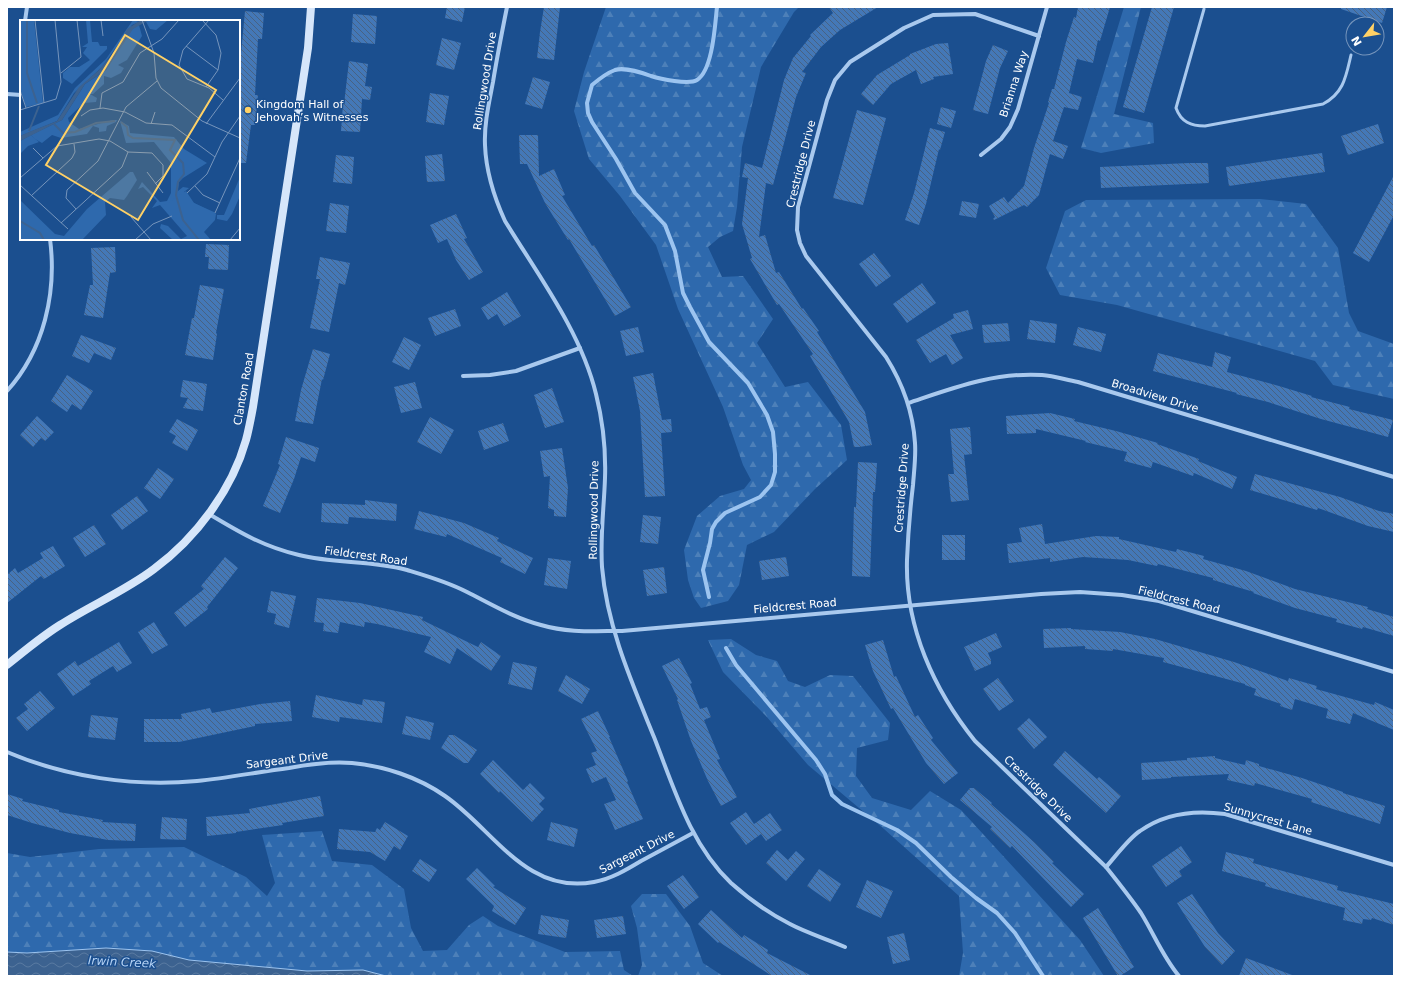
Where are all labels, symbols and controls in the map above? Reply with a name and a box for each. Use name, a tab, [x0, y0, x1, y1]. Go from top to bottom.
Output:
north arrow	[1345, 16, 1385, 56]
inset map	[20, 20, 240, 240]
street label: Rollingwood Drive	[471, 31, 499, 131]
text: N	[1349, 34, 1365, 48]
street label: Brianna Way	[997, 48, 1031, 119]
place label: Kingdom Hall of Jehovah’s Witnesses	[255, 98, 369, 124]
marker: Kingdom Hall of Jehovah’s Witnesses	[243, 105, 253, 115]
street label: Crestridge Drive	[784, 119, 818, 209]
street label: Clanton Road	[231, 352, 257, 426]
street label: Broadview Drive	[1110, 377, 1200, 416]
street label: Crestridge Drive	[892, 442, 912, 533]
street label: Rollingwood Drive	[587, 460, 601, 560]
street label: Fieldcrest Road	[324, 544, 408, 568]
street label: Fieldcrest Road	[1137, 584, 1221, 616]
street label: Fieldcrest Road	[753, 596, 837, 616]
street label: Sargeant Drive	[245, 748, 329, 771]
street label: Crestridge Drive	[1001, 753, 1075, 825]
street label: Sunnycrest Lane	[1222, 800, 1314, 838]
street label: Sargeant Drive	[597, 827, 677, 877]
water label: Irwin Creek	[88, 953, 157, 971]

